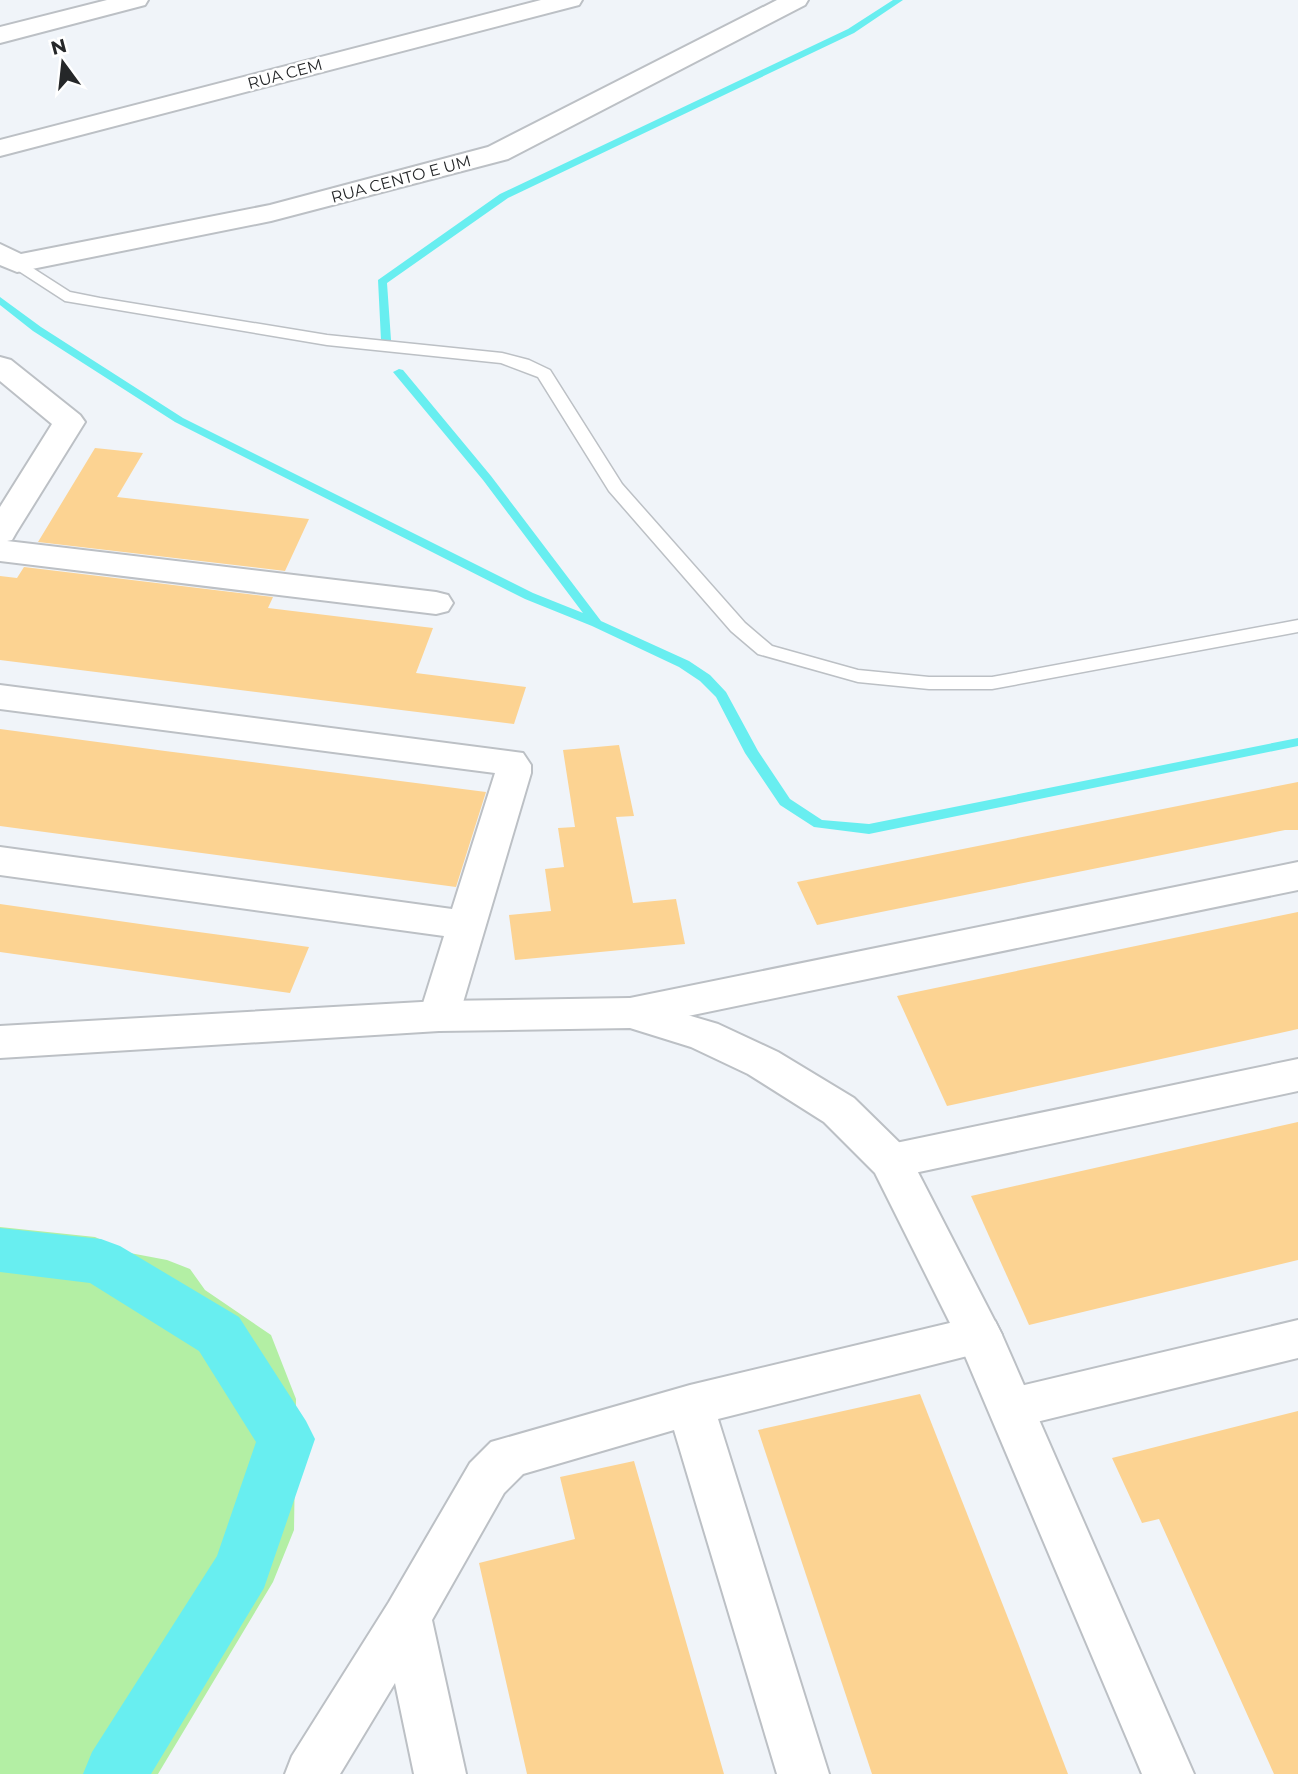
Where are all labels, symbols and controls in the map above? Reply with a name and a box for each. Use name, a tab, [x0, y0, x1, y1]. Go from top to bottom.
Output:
north arrow	[28, 28, 98, 98]
text: N	[48, 34, 69, 60]
street label: RUA CEM	[245, 55, 325, 93]
street label: RUA CENTO E UM	[329, 151, 473, 207]

